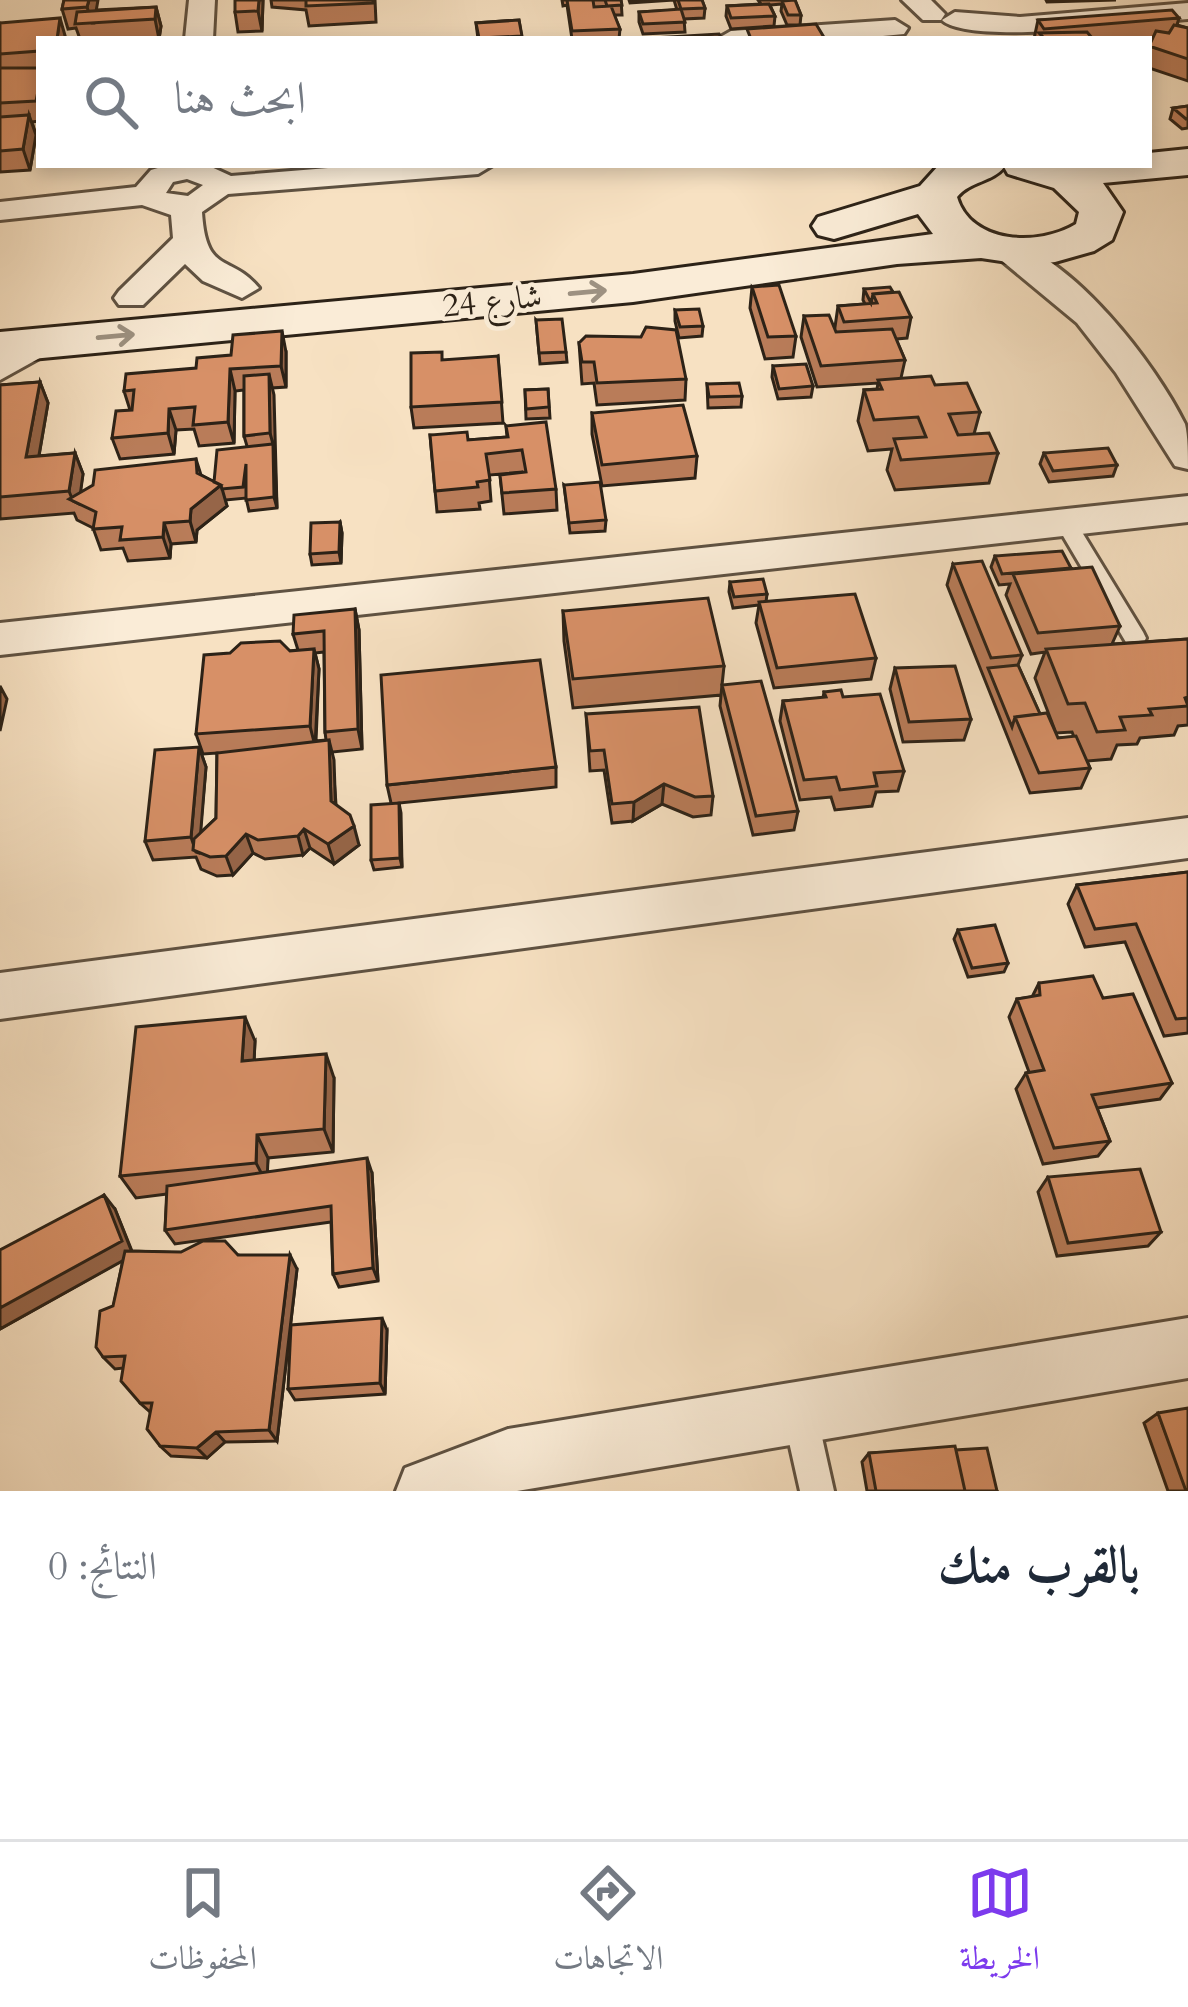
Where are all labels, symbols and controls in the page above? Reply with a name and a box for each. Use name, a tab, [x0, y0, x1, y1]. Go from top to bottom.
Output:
search box	[36, 36, 1152, 168]
text: ابحث هنا	[174, 68, 306, 129]
icon: search	[78, 69, 144, 135]
street label: شارع 24	[440, 273, 545, 334]
one-way arrow	[568, 280, 607, 303]
one-way arrow	[96, 324, 135, 347]
text: بالقرب منك	[938, 1531, 1140, 1601]
text: النتائج: 0	[48, 1540, 157, 1593]
tab: المحفوظات	[148, 1860, 257, 1990]
tab: الاتجاهات	[553, 1860, 663, 1990]
tab: الخريطة	[960, 1860, 1040, 1990]

